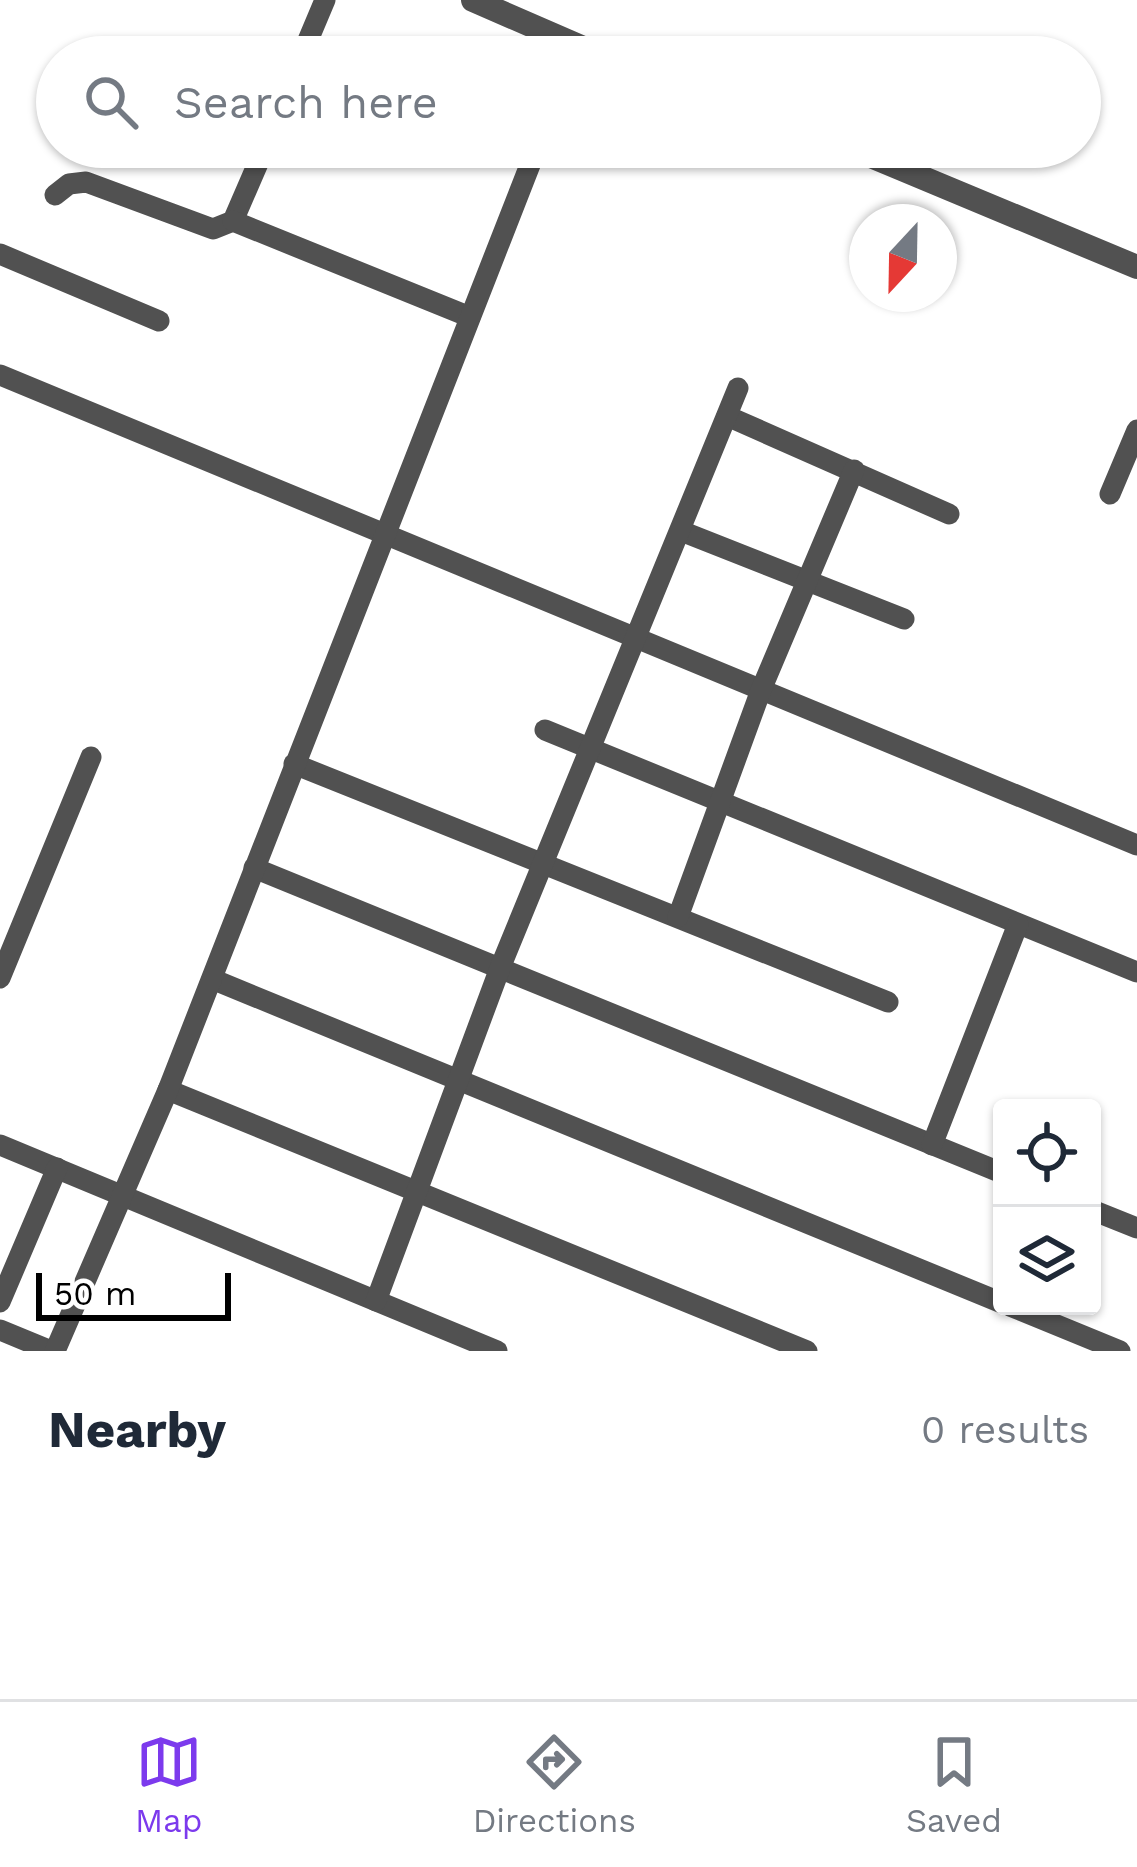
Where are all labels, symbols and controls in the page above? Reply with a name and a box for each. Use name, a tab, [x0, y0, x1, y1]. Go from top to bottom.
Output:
search box	[36, 36, 1101, 168]
icon: search	[78, 69, 144, 135]
text: Search here	[174, 76, 438, 129]
north arrow	[849, 204, 957, 312]
map controls	[993, 1099, 1101, 1315]
button: locate	[993, 1099, 1101, 1207]
button: layers	[993, 1207, 1101, 1315]
scale bar	[36, 1267, 231, 1320]
text: 50 m	[54, 1274, 136, 1313]
text: Nearby	[48, 1400, 226, 1459]
text: 0 results	[921, 1407, 1089, 1452]
tab: Map	[135, 1729, 202, 1840]
tab: Directions	[473, 1729, 636, 1840]
tab: Saved	[906, 1729, 1002, 1840]

